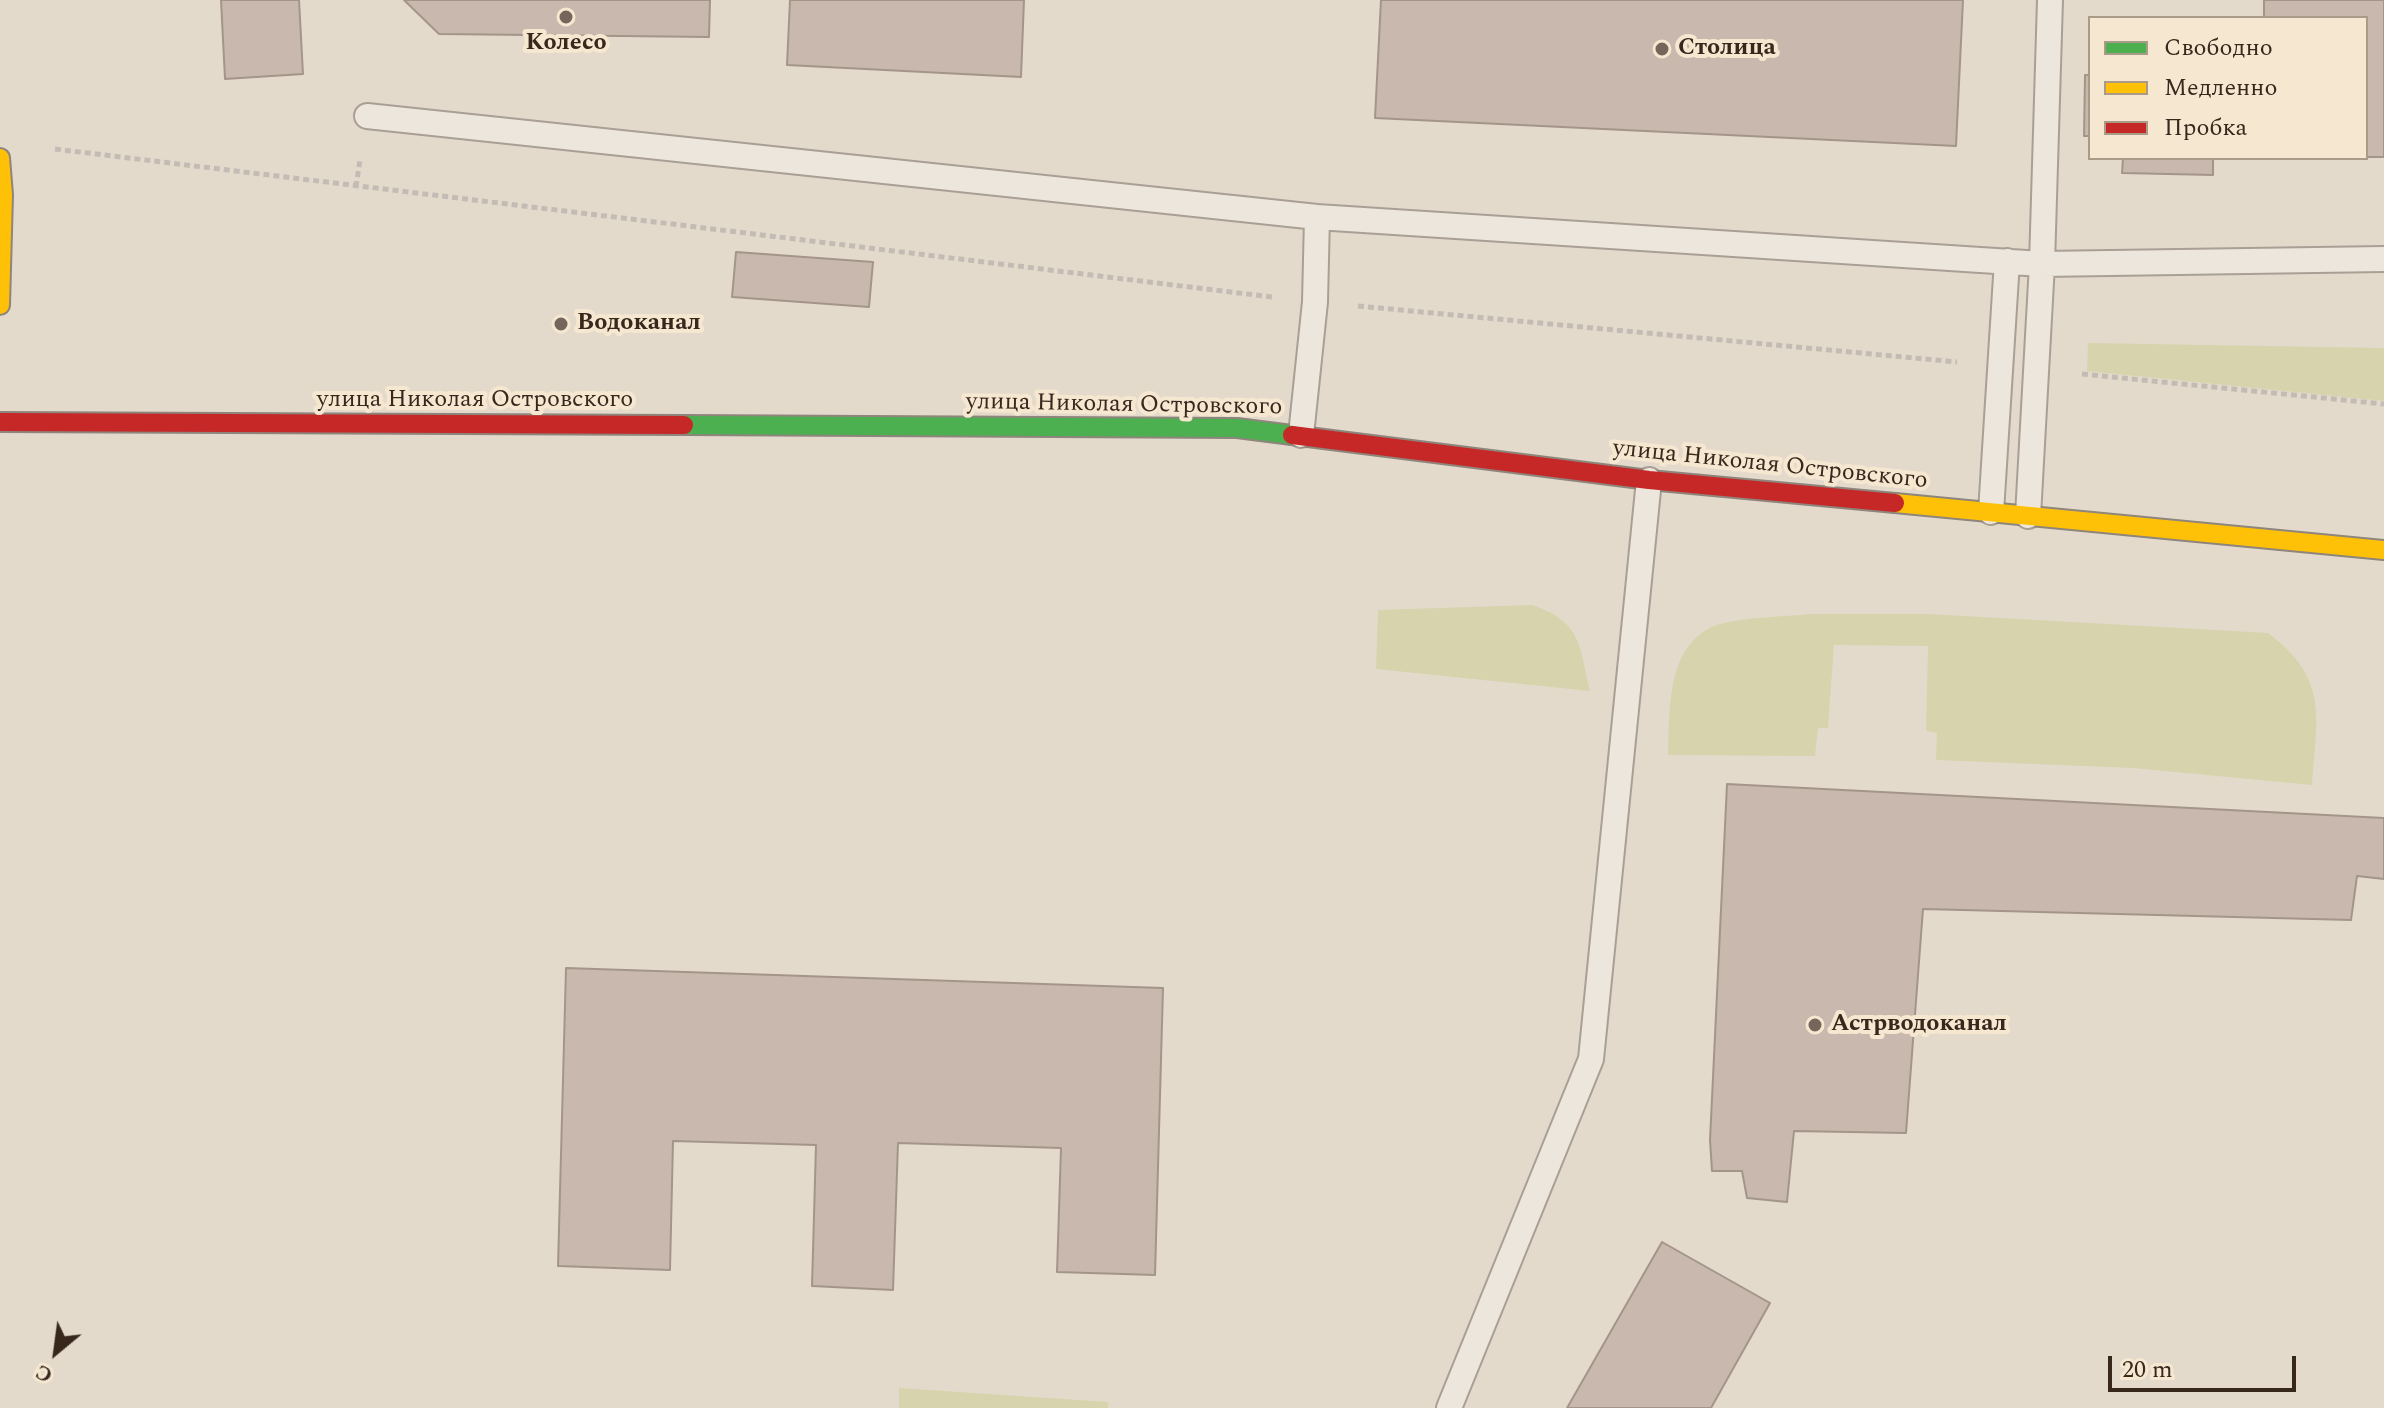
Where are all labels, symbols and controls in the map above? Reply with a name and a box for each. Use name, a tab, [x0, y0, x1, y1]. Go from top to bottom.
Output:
marker: Колесо	[557, 8, 575, 26]
legend	[2088, 16, 2368, 160]
place label: Колесо	[525, 30, 607, 58]
text: Свободно	[2164, 30, 2273, 66]
place label: Столица	[1678, 35, 1776, 63]
marker: Столица	[1653, 40, 1671, 58]
text: Медленно	[2164, 70, 2277, 106]
text: Пробка	[2164, 110, 2247, 146]
place label: Водоканал	[577, 310, 701, 338]
marker: Водоканал	[552, 315, 570, 333]
street label: улица Николая Островского	[317, 387, 633, 415]
street label: улица Николая Островского	[966, 389, 1282, 423]
street label: улица Николая Островского	[1611, 435, 1929, 497]
place label: Астрводоканал	[1831, 1011, 2007, 1039]
marker: Астрводоканал	[1806, 1016, 1824, 1034]
north arrow	[16, 1312, 96, 1392]
scale bar	[2112, 1340, 2300, 1390]
text: 20 m	[2122, 1352, 2173, 1388]
text: С	[29, 1355, 59, 1392]

